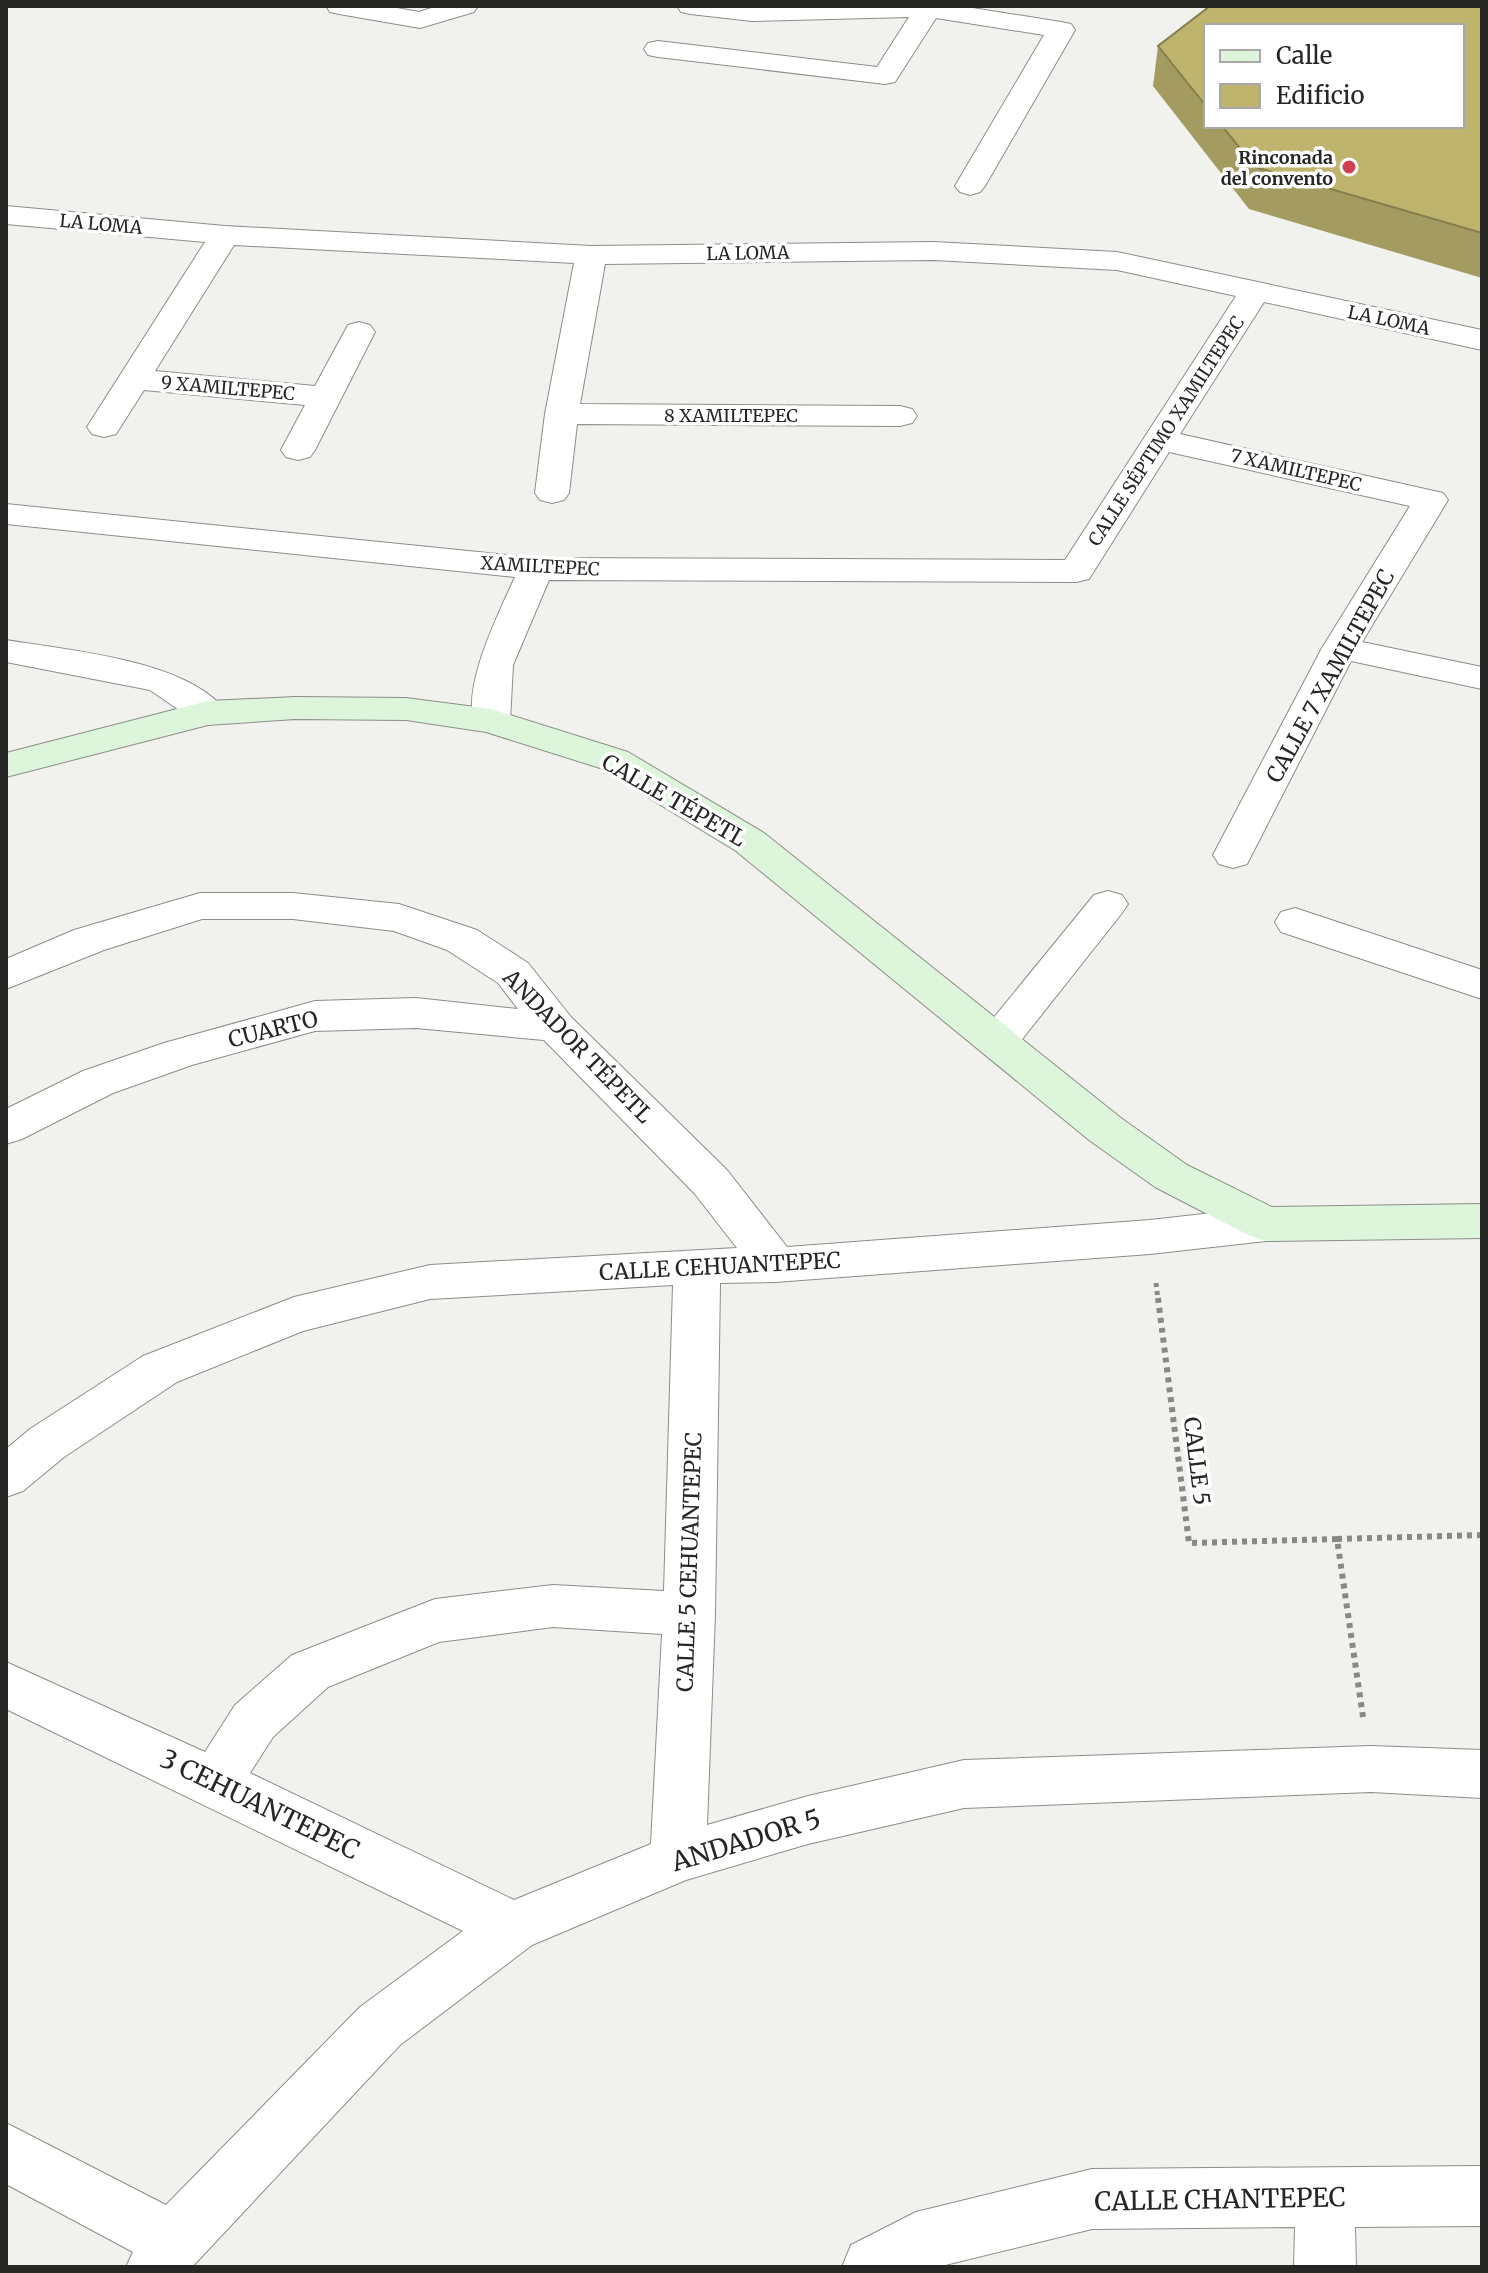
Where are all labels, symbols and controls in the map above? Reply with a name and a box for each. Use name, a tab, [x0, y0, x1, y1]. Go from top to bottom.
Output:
legend	[1204, 24, 1464, 128]
text: Calle	[1276, 40, 1332, 71]
text: Edificio	[1276, 80, 1364, 111]
place label: Rinconada del convento	[1221, 146, 1333, 190]
marker: Rinconada del convento	[1340, 158, 1358, 176]
street label: LA LOMA	[58, 209, 144, 239]
street label: LA LOMA	[706, 241, 790, 265]
street label: LA LOMA	[1346, 300, 1432, 340]
street label: CALLE SÉPTIMO XAMILTEPEC	[1083, 312, 1249, 550]
street label: 9 XAMILTEPEC	[160, 371, 296, 405]
street label: 8 XAMILTEPEC	[664, 404, 798, 427]
street label: 7 XAMILTEPEC	[1228, 444, 1364, 496]
street label: XAMILTEPEC	[480, 551, 600, 581]
street label: CALLE 7 XAMILTEPEC	[1260, 565, 1400, 787]
street label: CALLE TÉPETL	[597, 747, 752, 853]
street label: ANDADOR TÉPETL	[497, 962, 660, 1129]
street label: CUARTO	[225, 1004, 321, 1054]
street label: CALLE CEHUANTEPEC	[598, 1246, 842, 1286]
street label: CALLE 5	[1178, 1415, 1216, 1507]
street label: CALLE 5 CEHUANTEPEC	[670, 1432, 708, 1692]
street label: 3 CEHUANTEPEC	[155, 1742, 365, 1866]
street label: ANDADOR 5	[667, 1802, 825, 1879]
street label: CALLE CHANTEPEC	[1094, 2180, 1346, 2218]

